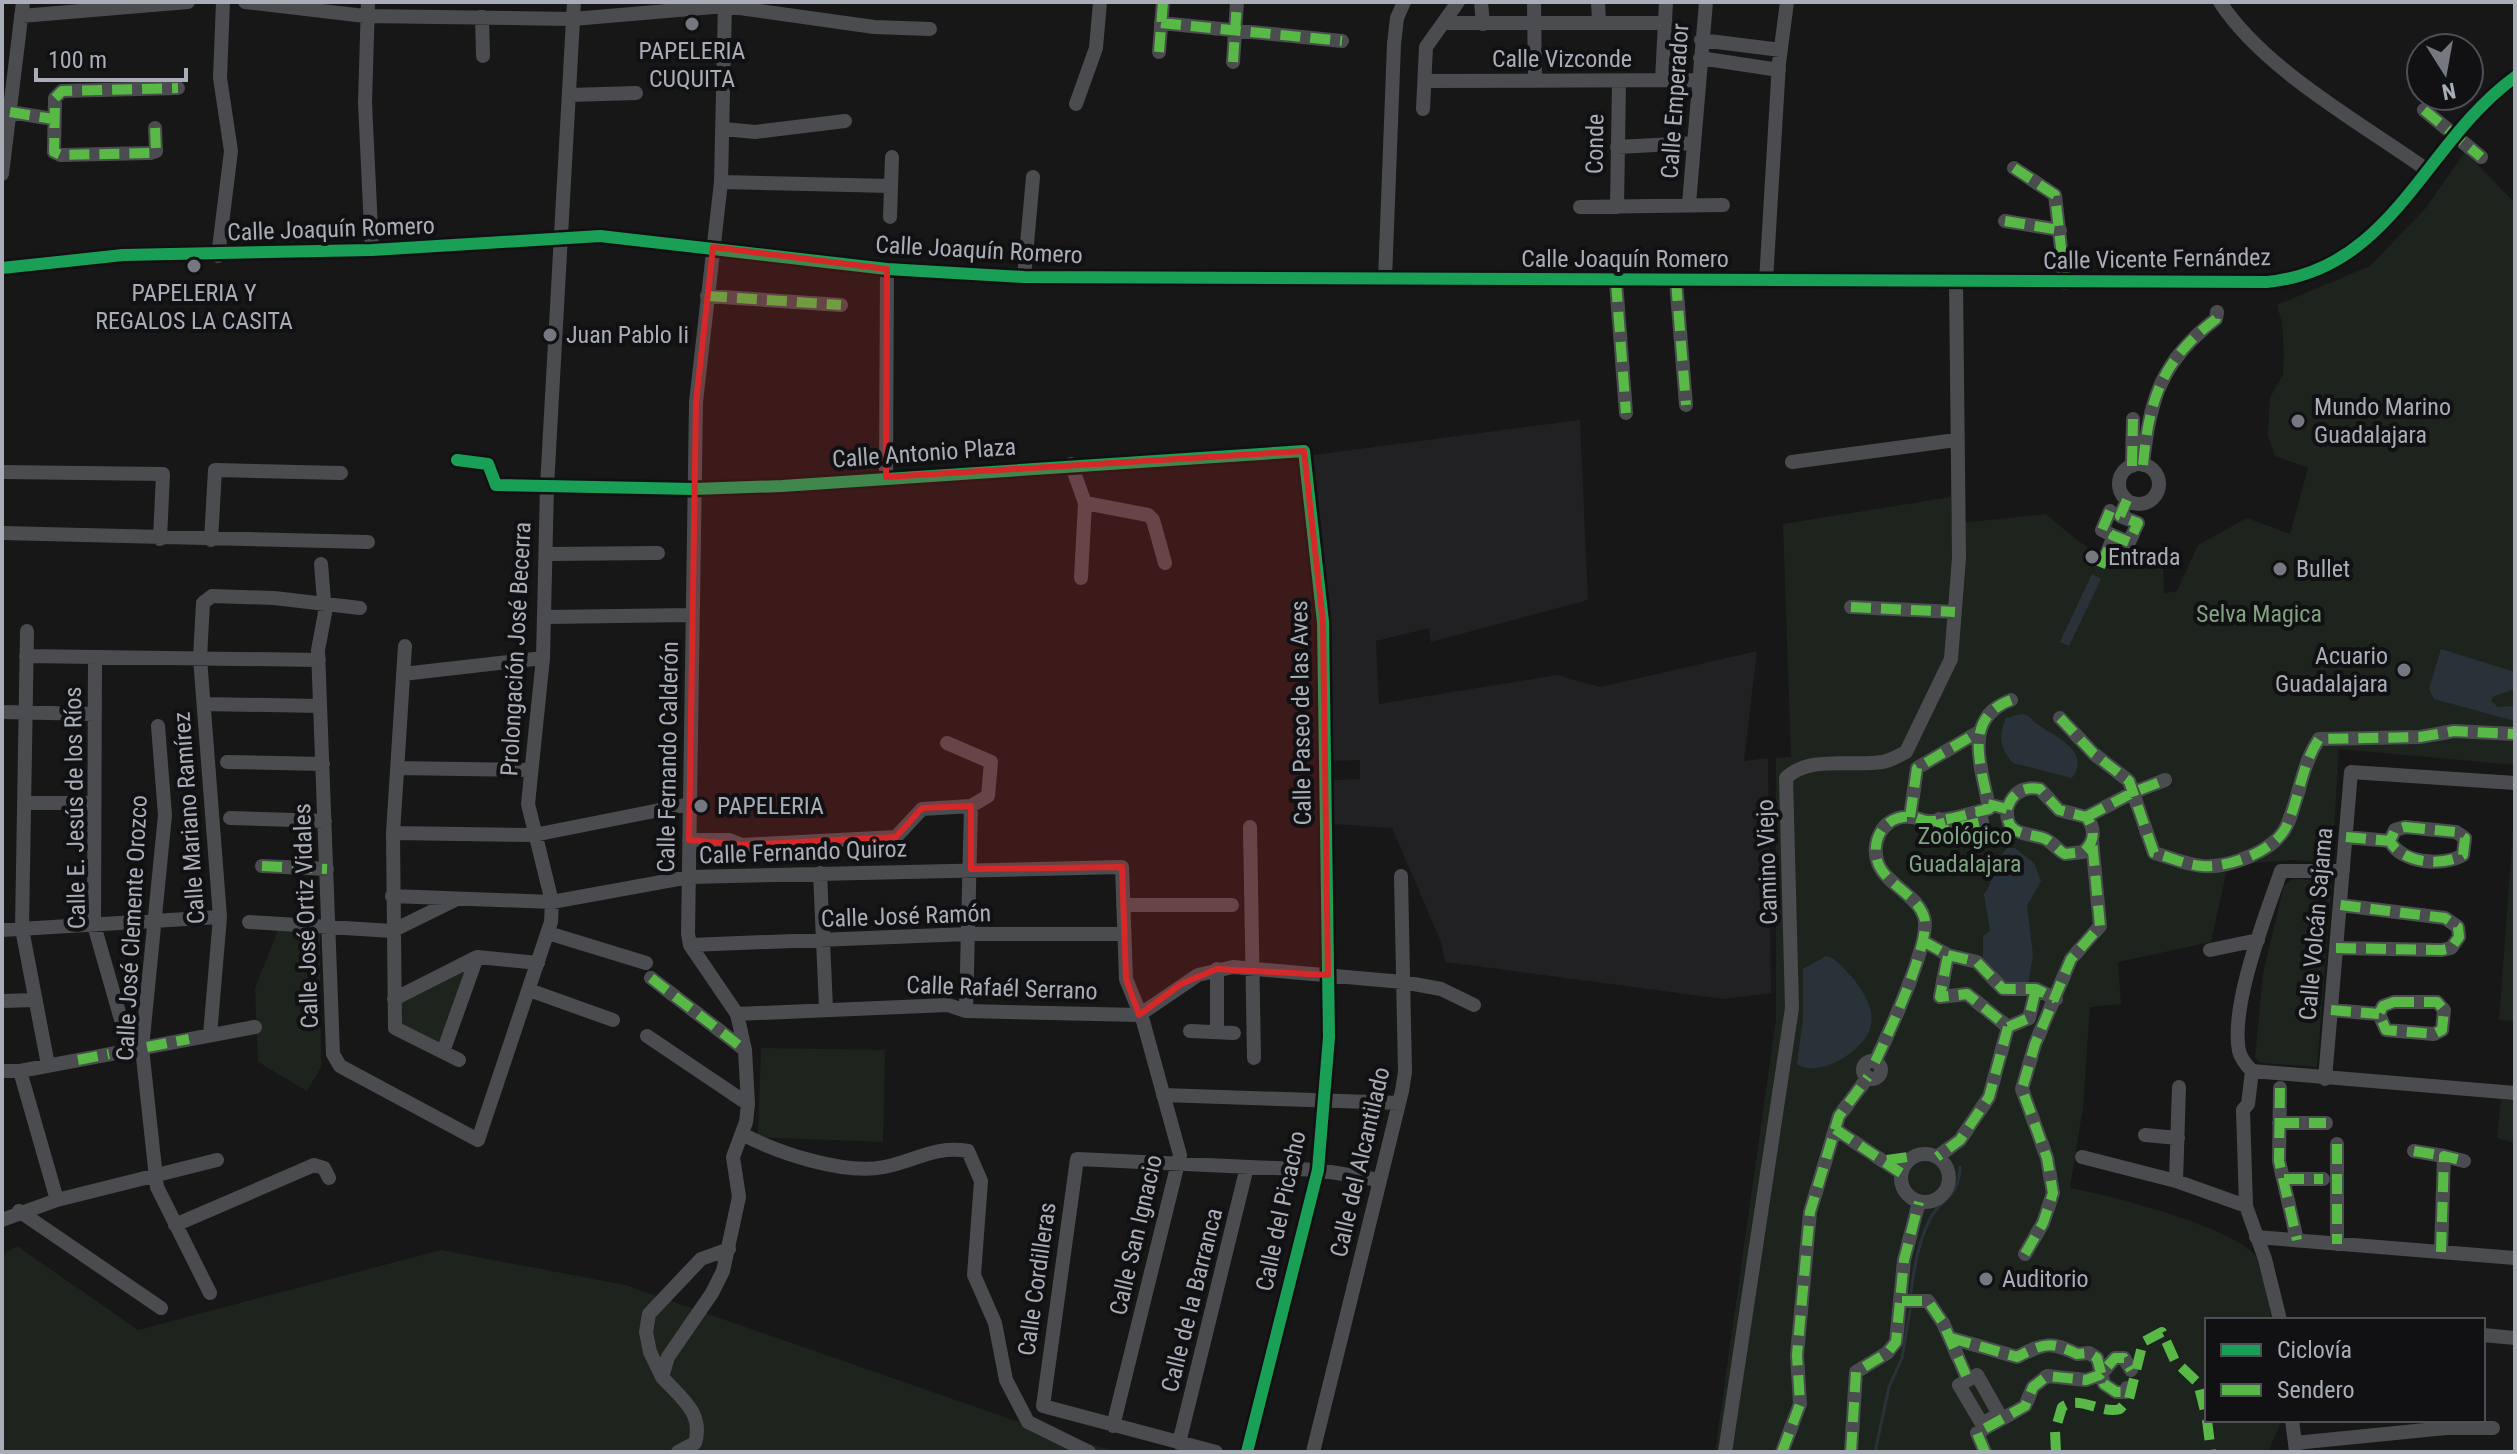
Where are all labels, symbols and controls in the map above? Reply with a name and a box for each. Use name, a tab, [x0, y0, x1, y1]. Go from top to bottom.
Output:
marker: PAPELERIA CUQUITA	[683, 15, 701, 33]
street label: Calle Emperador	[1656, 22, 1694, 180]
scale bar	[36, 32, 186, 82]
north arrow	[2405, 32, 2485, 112]
place label: PAPELERIA CUQUITA	[639, 37, 746, 93]
street label: Calle Vizconde	[1492, 45, 1632, 73]
text: 100 m	[48, 46, 107, 74]
text: N	[2440, 78, 2458, 105]
street label: Conde	[1580, 114, 1610, 174]
street label: Calle Joaquín Romero	[227, 211, 435, 247]
street label: Calle Joaquín Romero	[875, 231, 1083, 269]
street label: Calle Vicente Fernández	[2043, 243, 2271, 275]
street label: Calle Joaquín Romero	[1521, 245, 1729, 273]
marker: PAPELERIA Y REGALOS LA CASITA	[185, 257, 203, 275]
place label: PAPELERIA Y REGALOS LA CASITA	[95, 279, 293, 335]
place label: Juan Pablo Ii	[566, 321, 689, 349]
marker: Juan Pablo Ii	[541, 326, 559, 344]
place label: Mundo Marino Guadalajara	[2314, 393, 2451, 449]
marker: Mundo Marino Guadalajara	[2289, 412, 2307, 430]
street label: Calle Antonio Plaza	[831, 433, 1017, 473]
street label: Prolongación José Becerra	[495, 521, 537, 777]
place label: Entrada	[2108, 543, 2180, 571]
marker: Entrada	[2083, 548, 2101, 566]
place label: Bullet	[2296, 555, 2350, 583]
marker: Bullet	[2271, 560, 2289, 578]
street label: Calle Paseo de las Aves	[1285, 600, 1317, 826]
park label: Selva Magica	[2196, 600, 2322, 628]
street label: Calle Fernando Calderón	[652, 641, 684, 873]
place label: Acuario Guadalajara	[2275, 642, 2388, 698]
marker: Acuario Guadalajara	[2395, 661, 2413, 679]
street label: Calle E. Jesús de los Ríos	[59, 687, 91, 929]
street label: Calle Mariano Ramírez	[168, 711, 210, 925]
place label: PAPELERIA	[717, 792, 824, 820]
street label: Calle José Clemente Orozco	[111, 794, 153, 1062]
marker: PAPELERIA	[692, 797, 710, 815]
street label: Camino Viejo	[1751, 799, 1783, 925]
street label: Calle José Ortiz Vidales	[288, 803, 324, 1029]
park label: Zoológico Guadalajara	[1909, 822, 2021, 878]
street label: Calle Volcán Sajama	[2294, 826, 2338, 1022]
street label: Calle Fernando Quiroz	[699, 834, 907, 870]
street label: Calle José Ramón	[820, 899, 992, 933]
street label: Calle Rafaél Serrano	[906, 971, 1098, 1005]
street label: Calle del Alcantilado	[1325, 1064, 1395, 1260]
street label: Calle del Picacho	[1250, 1128, 1312, 1294]
street label: Calle San Ignacio	[1104, 1152, 1168, 1318]
street label: Calle Cordilleras	[1012, 1201, 1062, 1357]
street label: Calle de la Barranca	[1156, 1205, 1228, 1395]
place label: Auditorio	[2002, 1265, 2089, 1293]
marker: Auditorio	[1977, 1270, 1995, 1288]
legend	[2205, 1318, 2485, 1422]
text: Ciclovía	[2277, 1336, 2352, 1364]
text: Sendero	[2277, 1376, 2355, 1404]

